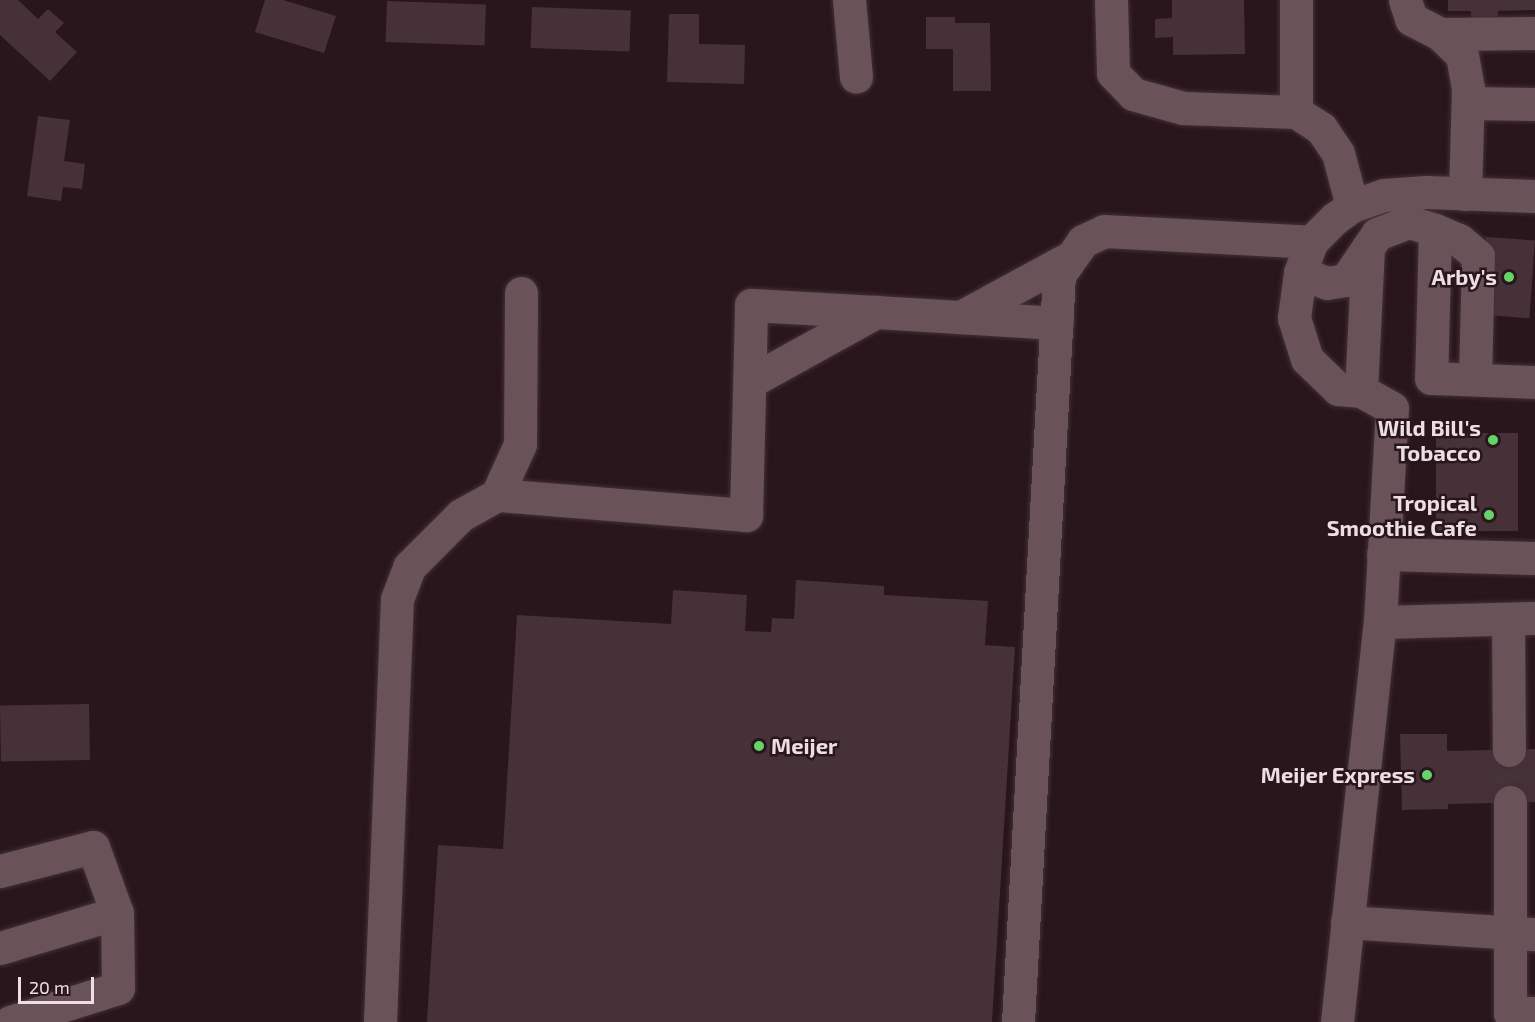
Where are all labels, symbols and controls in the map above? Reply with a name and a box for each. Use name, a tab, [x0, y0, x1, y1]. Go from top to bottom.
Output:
place label: Arby's	[1432, 264, 1497, 290]
marker: Arby's	[1502, 270, 1516, 284]
place label: Wild Bill's Tobacco	[1378, 414, 1481, 466]
marker: Wild Bill's Tobacco	[1486, 433, 1500, 447]
place label: Tropical Smoothie Cafe	[1327, 489, 1477, 540]
marker: Tropical Smoothie Cafe	[1482, 508, 1496, 522]
place label: Meijer	[771, 733, 838, 759]
marker: Meijer	[752, 739, 766, 753]
place label: Meijer Express	[1260, 762, 1415, 788]
marker: Meijer Express	[1420, 768, 1434, 782]
scale bar	[21, 965, 98, 1003]
text: 20 m	[29, 976, 70, 998]

